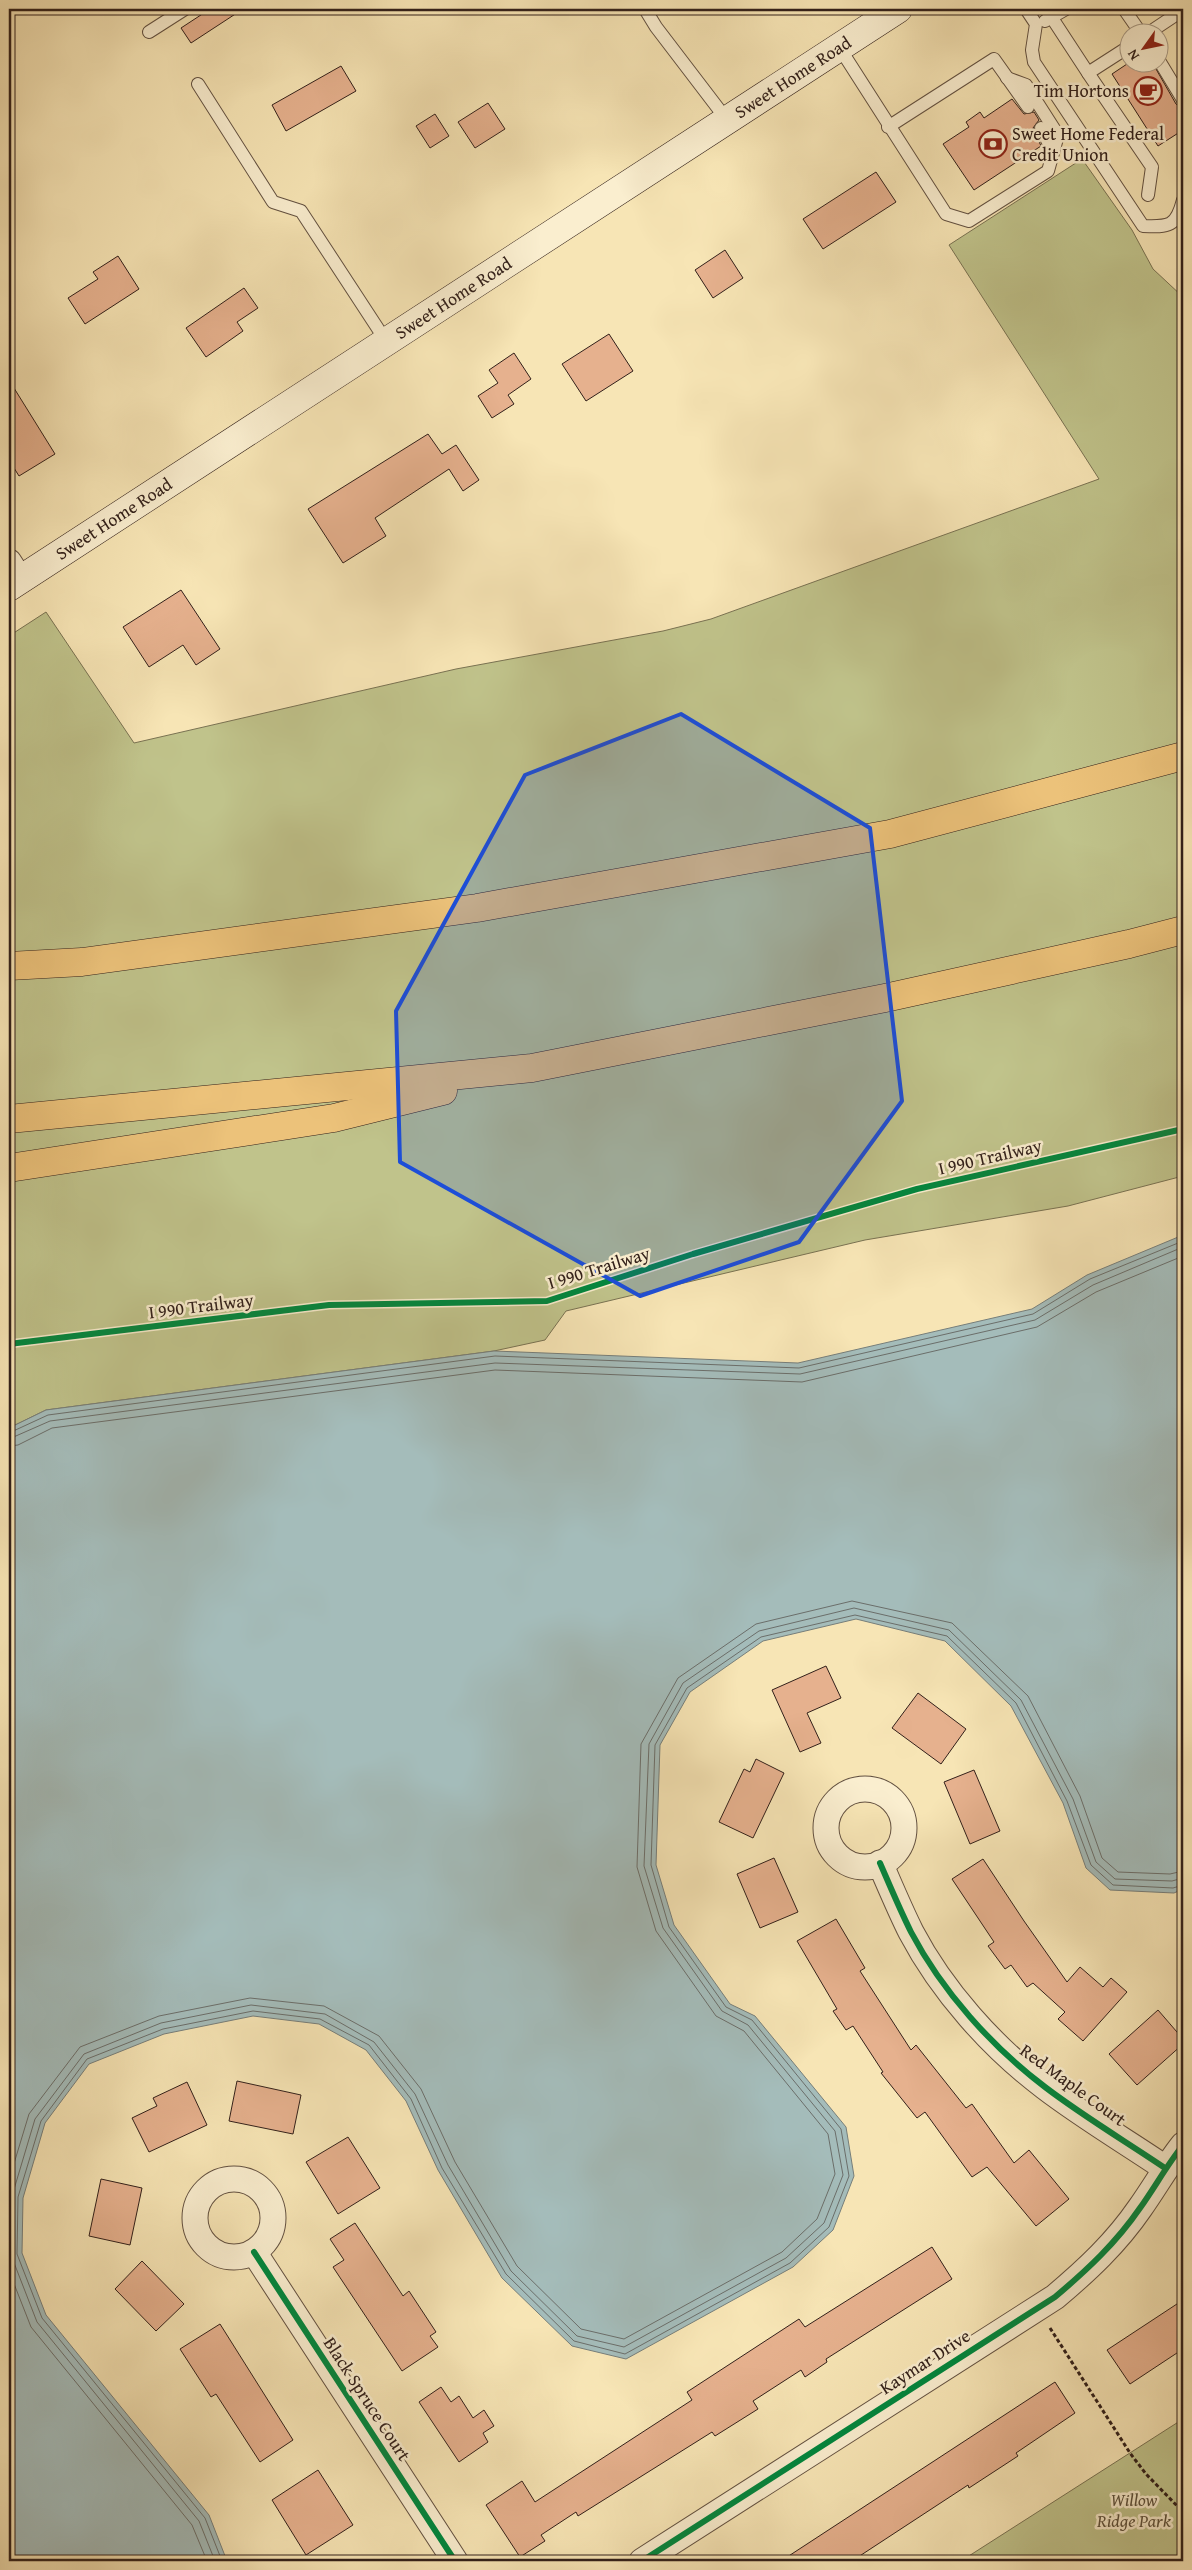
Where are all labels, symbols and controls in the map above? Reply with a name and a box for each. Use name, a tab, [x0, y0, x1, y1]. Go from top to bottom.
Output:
north arrow	[1120, 22, 1170, 72]
street label: Sweet Home Road	[729, 29, 857, 125]
text: N	[1122, 45, 1144, 64]
cafe icon: Tim Hortons	[1133, 76, 1163, 106]
place label: Tim Hortons	[1034, 77, 1129, 104]
place label: Sweet Home Federal Credit Union	[1012, 120, 1164, 168]
bank icon: Sweet Home Federal Credit Union	[978, 129, 1008, 159]
street label: Sweet Home Road	[389, 250, 517, 346]
street label: Sweet Home Road	[50, 470, 178, 566]
street label: I 990 Trailway	[936, 1131, 1044, 1182]
street label: I 990 Trailway	[545, 1239, 653, 1296]
street label: I 990 Trailway	[147, 1286, 255, 1325]
street label: Red Maple Court	[1015, 2037, 1132, 2133]
street label: Kaymar Drive	[874, 2322, 975, 2401]
street label: Black Spruce Court	[317, 2331, 418, 2467]
park label: Willow Ridge Park	[1096, 2486, 1172, 2534]

